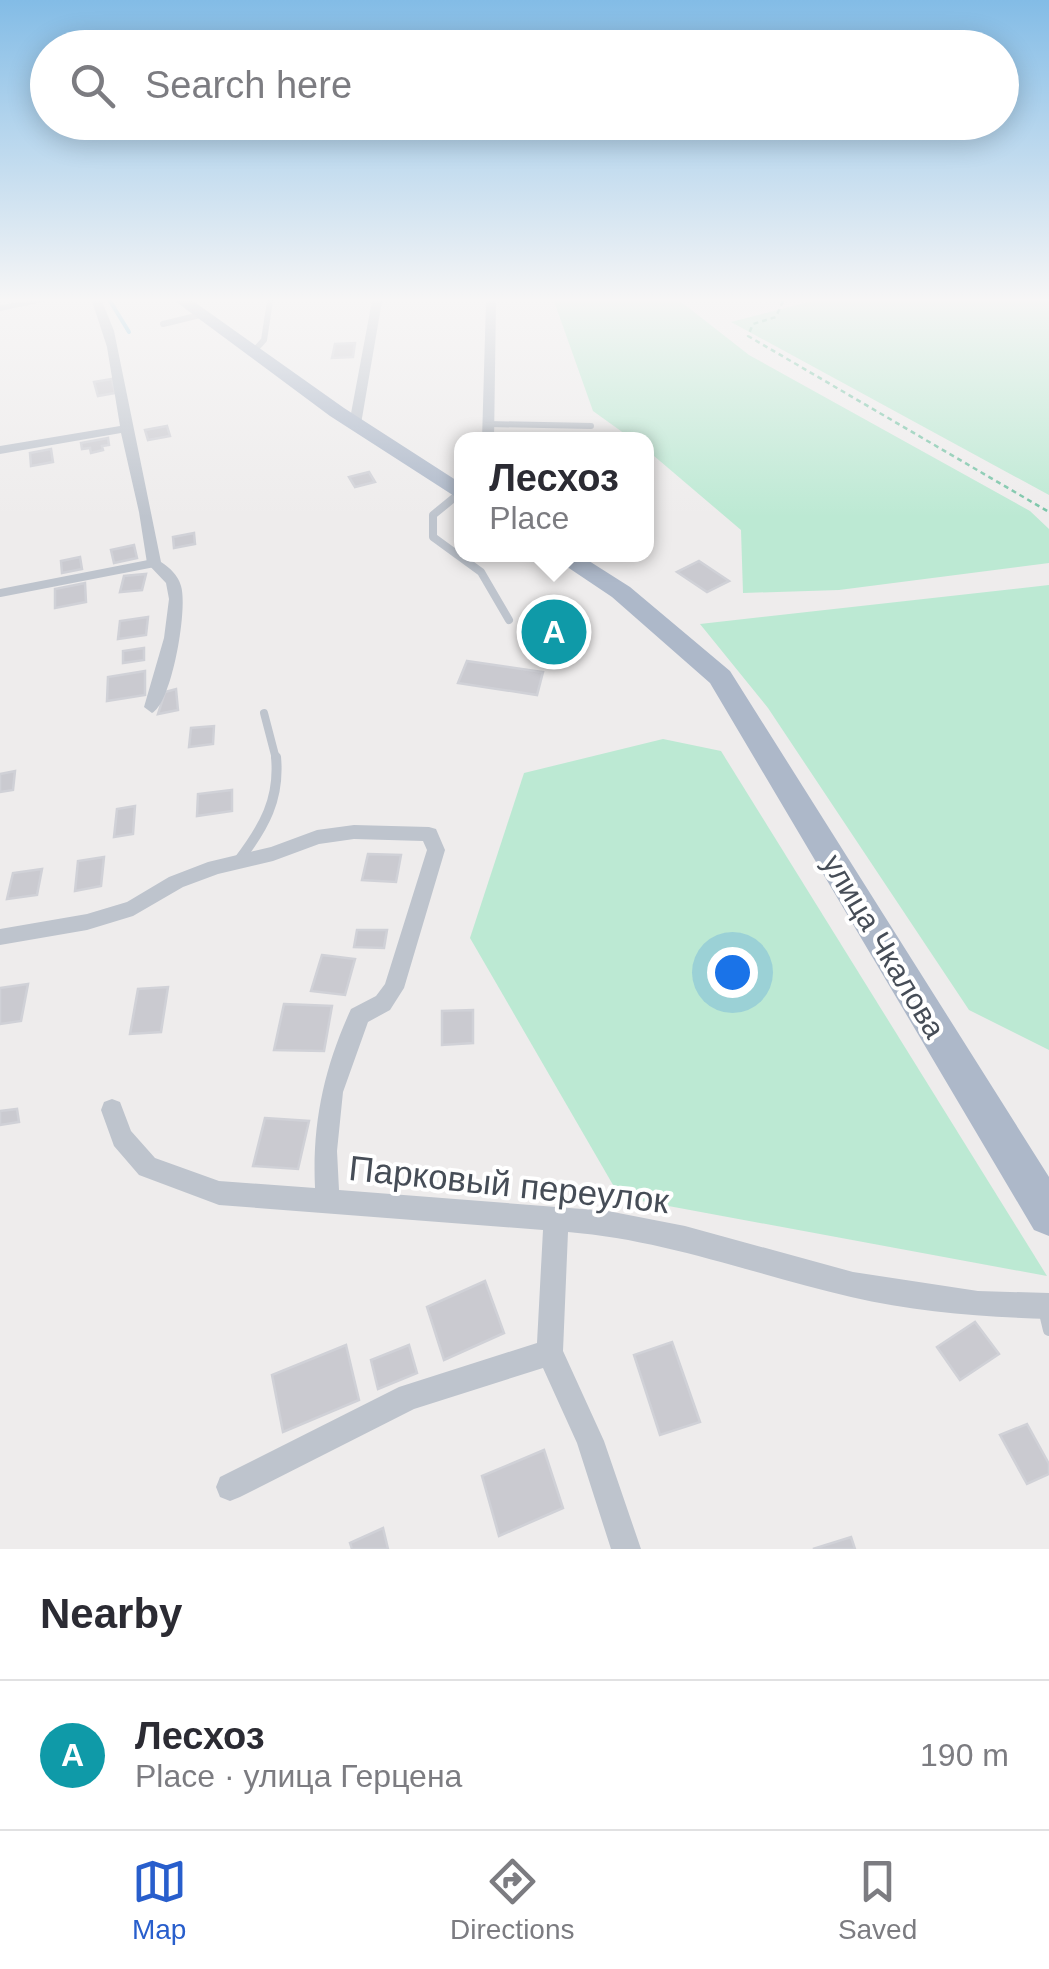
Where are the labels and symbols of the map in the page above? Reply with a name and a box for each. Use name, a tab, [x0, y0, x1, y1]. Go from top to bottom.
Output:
pin: A	[522, 594, 586, 670]
street label: улица Чкалова	[816, 848, 952, 1044]
your location	[707, 947, 758, 998]
street label: Парковый переулок	[347, 1148, 672, 1220]

